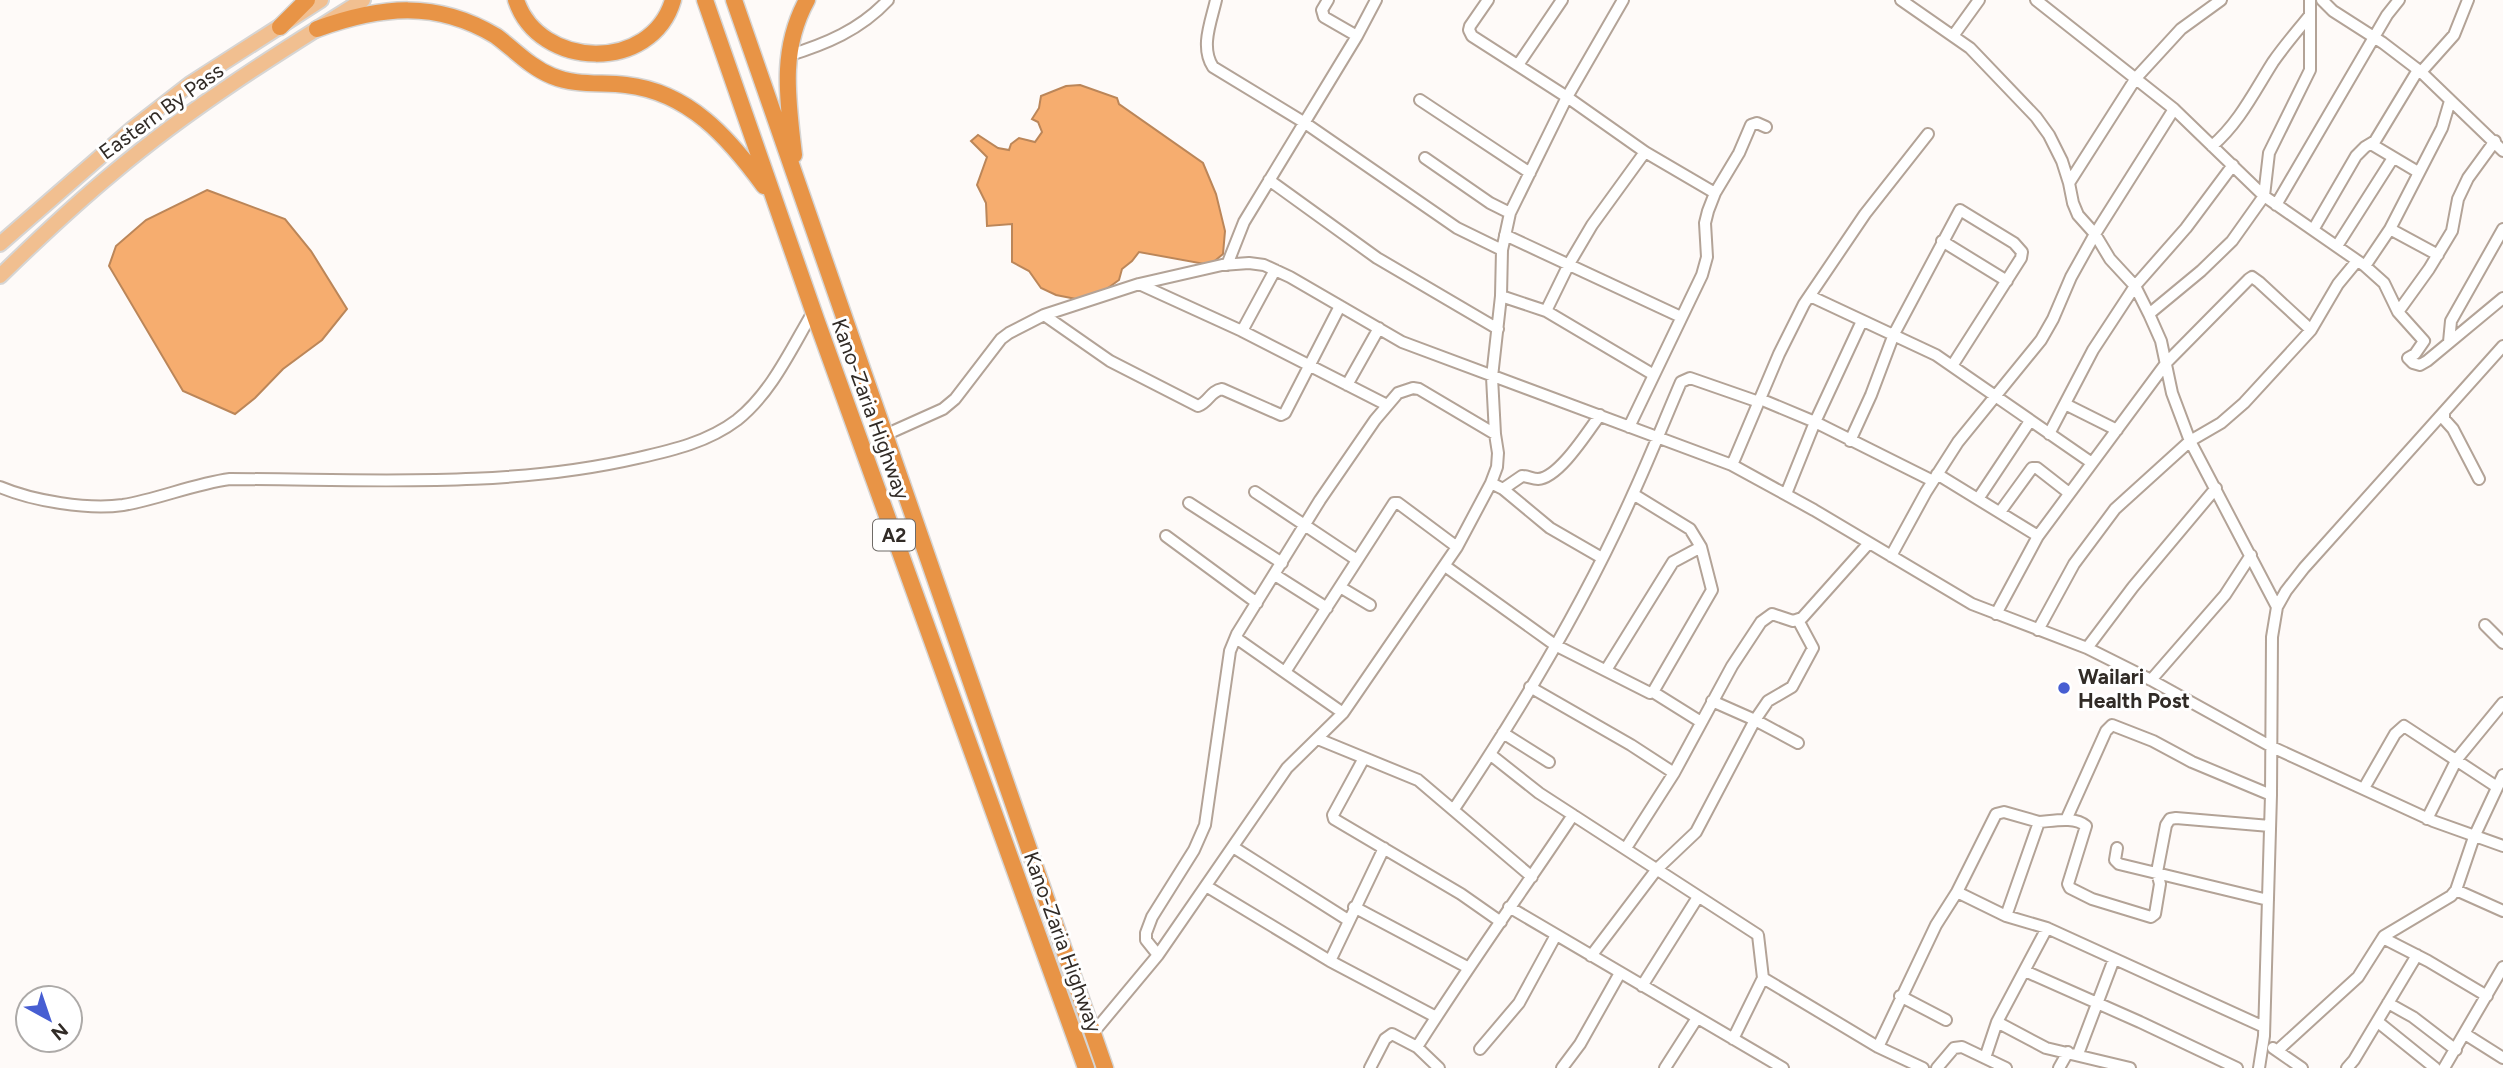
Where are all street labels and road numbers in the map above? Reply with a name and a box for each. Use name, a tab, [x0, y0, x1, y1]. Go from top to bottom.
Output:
street label: Eastern By Pass	[94, 58, 228, 164]
street label: Kano-Zaria Highway	[827, 315, 915, 503]
road number: A2	[873, 520, 915, 550]
street label: Kano-Zaria Highway	[1019, 848, 1107, 1036]

